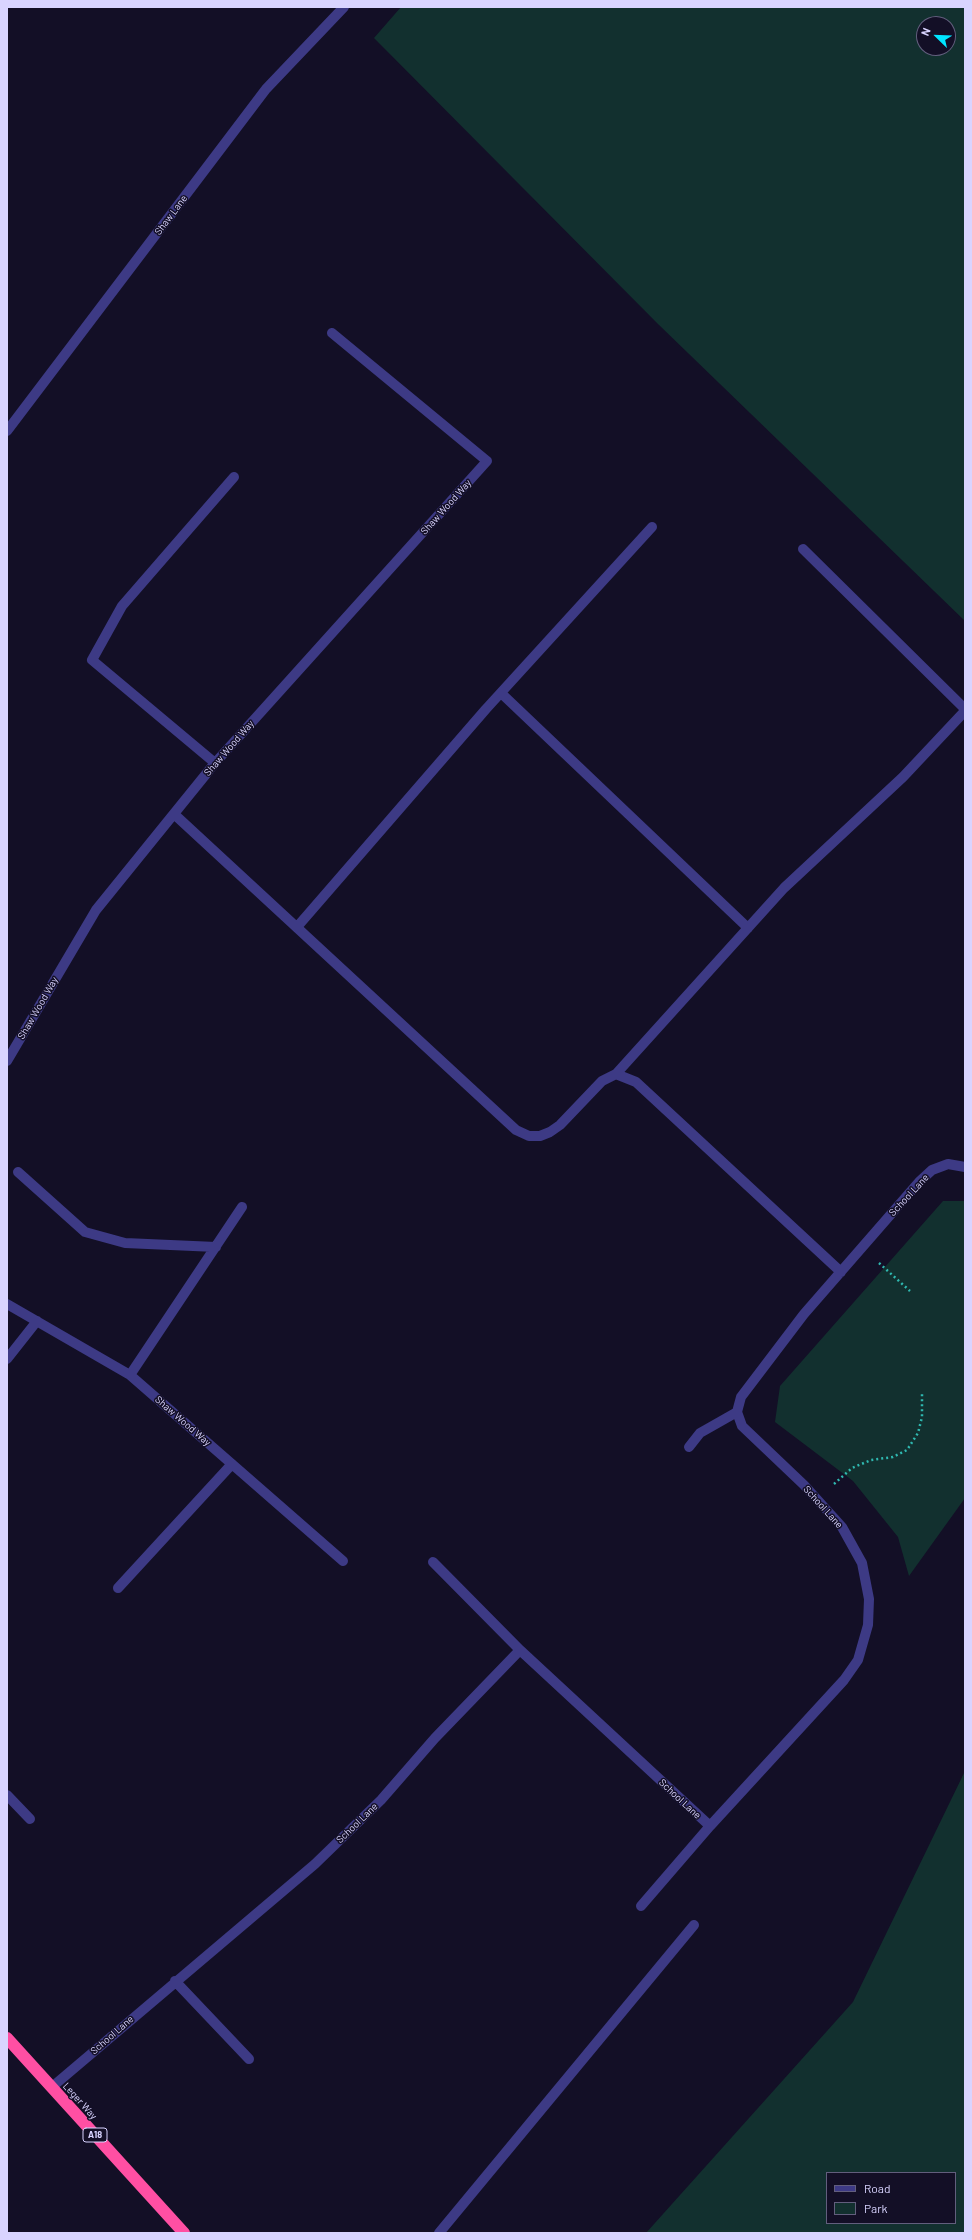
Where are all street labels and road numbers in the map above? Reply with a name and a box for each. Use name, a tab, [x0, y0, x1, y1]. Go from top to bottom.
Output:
street label: Shaw Lane	[152, 193, 190, 237]
street label: Shaw Wood Way	[418, 477, 474, 537]
street label: Shaw Wood Way	[201, 718, 257, 778]
street label: Shaw Wood Way	[15, 975, 61, 1041]
street label: School Lane	[887, 1172, 931, 1218]
street label: Shaw Wood Way	[153, 1393, 213, 1449]
street label: School Lane	[801, 1483, 845, 1531]
street label: School Lane	[657, 1777, 703, 1821]
street label: School Lane	[334, 1800, 380, 1846]
street label: School Lane	[88, 2013, 136, 2057]
street label: Leger Way	[60, 2080, 100, 2122]
road number: A18	[83, 2128, 107, 2142]

